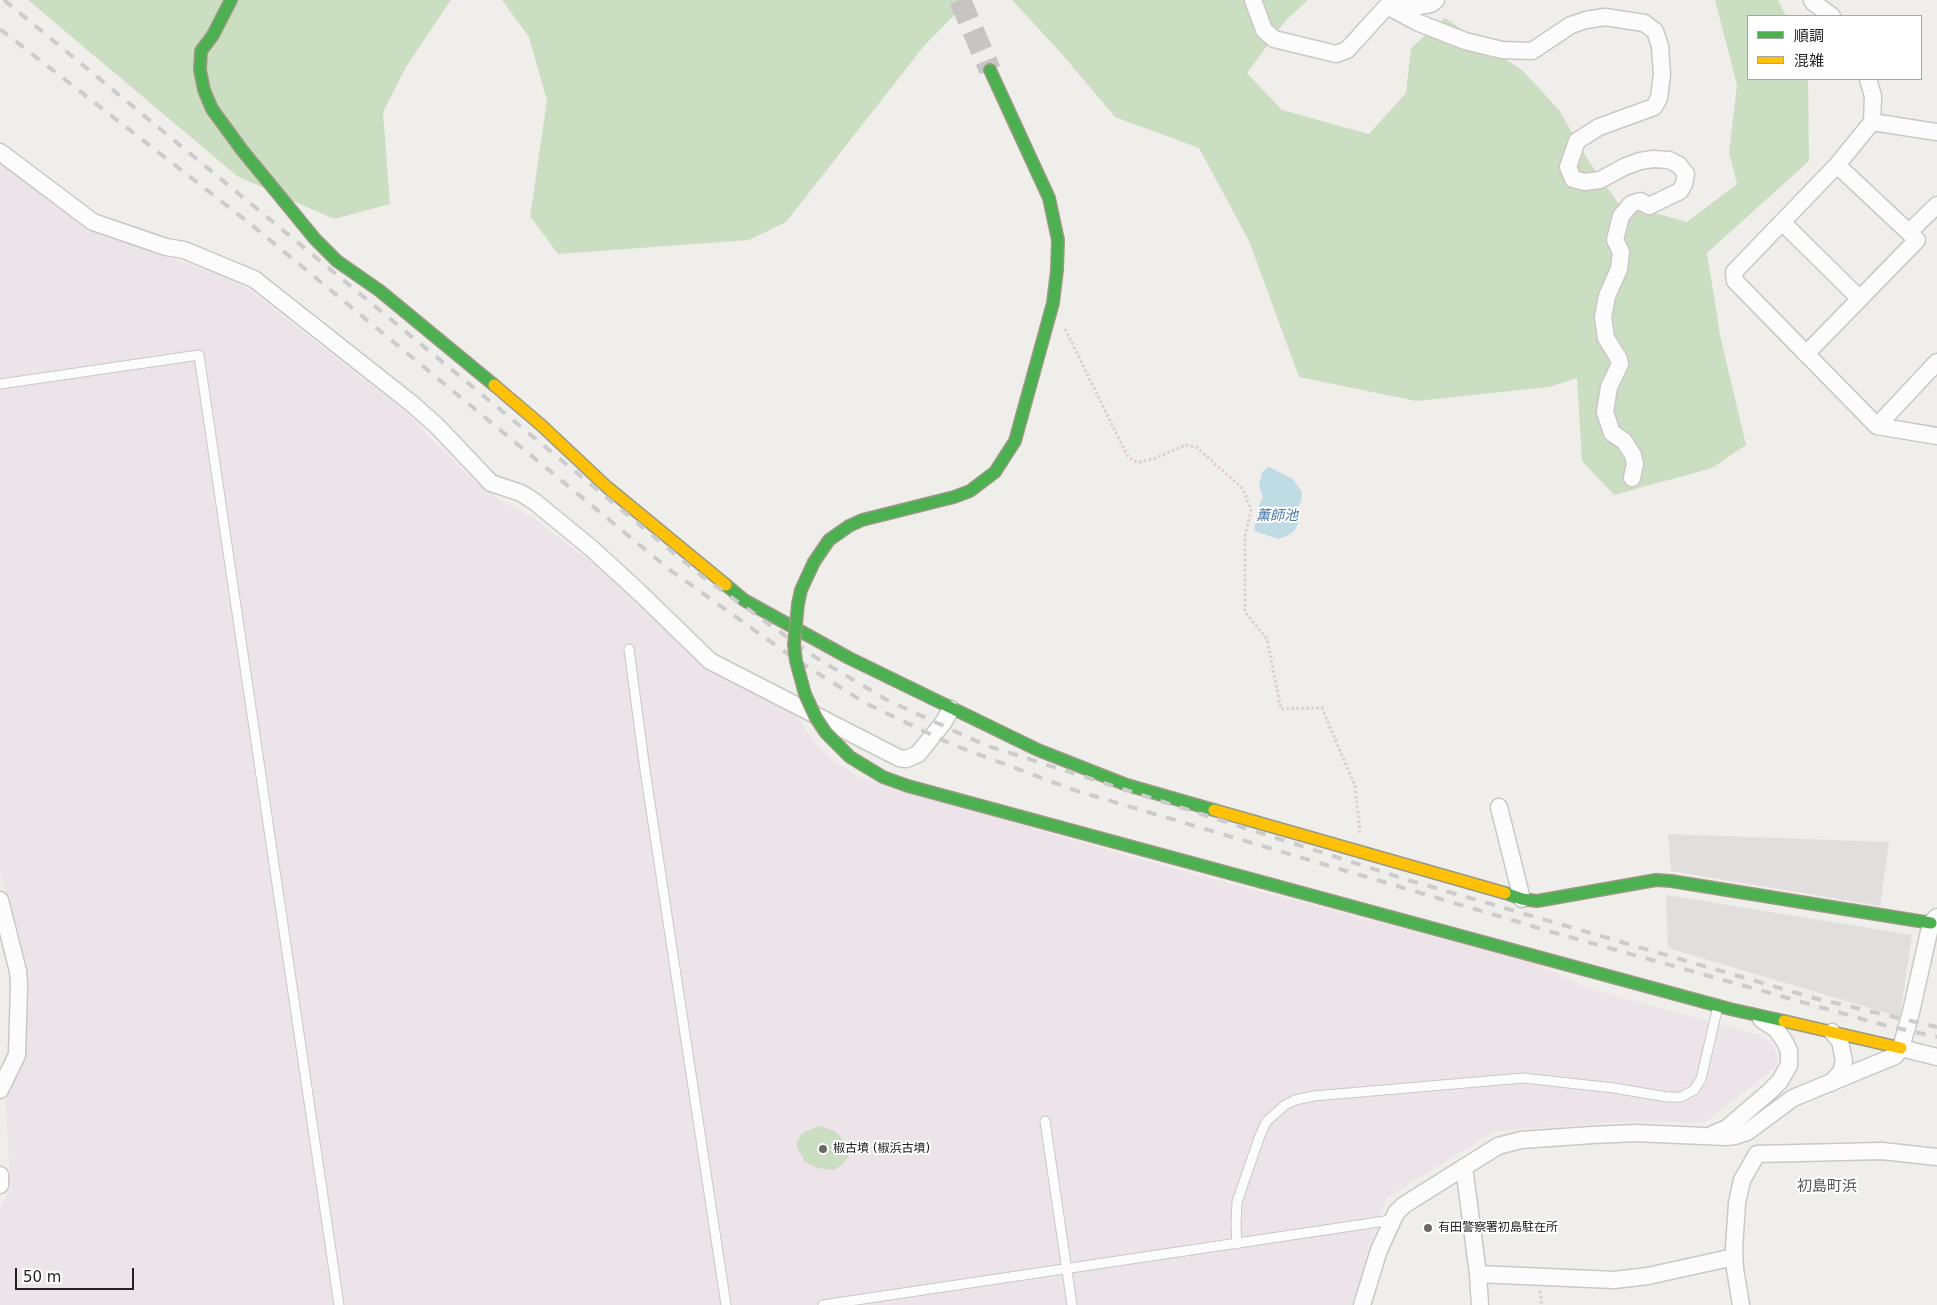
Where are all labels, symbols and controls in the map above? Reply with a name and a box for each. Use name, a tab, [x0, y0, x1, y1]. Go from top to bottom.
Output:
legend	[1747, 15, 1922, 80]
text: 順調	[1794, 27, 1824, 45]
text: 混雑	[1794, 52, 1824, 70]
water label: 薫師池	[1256, 508, 1298, 524]
place label: 椒古墳 (椒浜古墳)	[833, 1142, 930, 1156]
marker: 椒古墳 (椒浜古墳)	[817, 1143, 829, 1155]
district label: 初島町浜	[1797, 1178, 1857, 1196]
place label: 有田警察署初島駐在所	[1438, 1221, 1558, 1235]
marker: 有田警察署初島駐在所	[1422, 1222, 1434, 1234]
scale bar	[18, 1258, 136, 1290]
text: 50 m	[23, 1268, 61, 1286]

